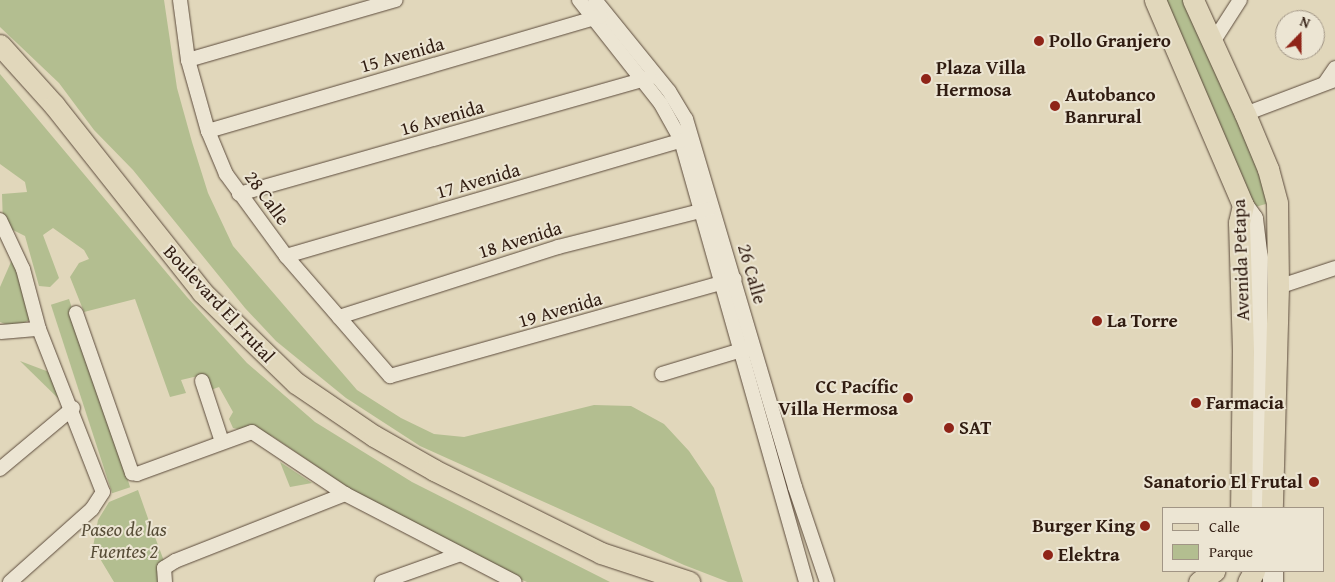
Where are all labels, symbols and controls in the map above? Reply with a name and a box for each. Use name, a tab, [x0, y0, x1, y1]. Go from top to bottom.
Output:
north arrow	[1275, 10, 1325, 60]
text: N	[1297, 11, 1313, 33]
place label: Pollo Granjero	[1049, 30, 1171, 52]
street label: 15 Avenida	[357, 32, 447, 78]
marker: Pollo Granjero	[1033, 35, 1045, 47]
place label: Plaza Villa Hermosa	[936, 57, 1026, 101]
marker: Plaza Villa Hermosa	[920, 73, 932, 85]
place label: Autobanco Banrural	[1065, 84, 1156, 128]
street label: 16 Avenida	[397, 95, 487, 141]
marker: Autobanco Banrural	[1049, 100, 1061, 112]
street label: 17 Avenida	[433, 158, 523, 204]
street label: 28 Calle	[240, 166, 294, 230]
street label: Avenida Petapa	[1227, 199, 1255, 321]
street label: 18 Avenida	[475, 217, 565, 263]
street label: Boulevard El Frutal	[159, 240, 279, 368]
street label: 26 Calle	[733, 241, 771, 307]
street label: 19 Avenida	[515, 287, 605, 333]
place label: La Torre	[1107, 310, 1178, 332]
marker: La Torre	[1091, 315, 1103, 327]
place label: CC Pacífic Villa Hermosa	[778, 376, 898, 420]
marker: CC Pacífic Villa Hermosa	[902, 392, 914, 404]
place label: Farmacia	[1206, 392, 1284, 414]
marker: Farmacia	[1190, 397, 1202, 409]
place label: SAT	[959, 417, 991, 439]
marker: SAT	[943, 422, 955, 434]
place label: Sanatorio El Frutal	[1144, 471, 1303, 493]
marker: Sanatorio El Frutal	[1307, 475, 1321, 489]
legend	[1162, 507, 1325, 572]
place label: Burger King	[1032, 515, 1135, 537]
text: Calle	[1209, 516, 1240, 537]
park label: Paseo de las Fuentes 2	[81, 519, 167, 563]
marker: Burger King	[1139, 520, 1151, 532]
text: Parque	[1209, 541, 1253, 562]
place label: Elektra	[1058, 544, 1120, 566]
marker: Elektra	[1042, 549, 1054, 561]

